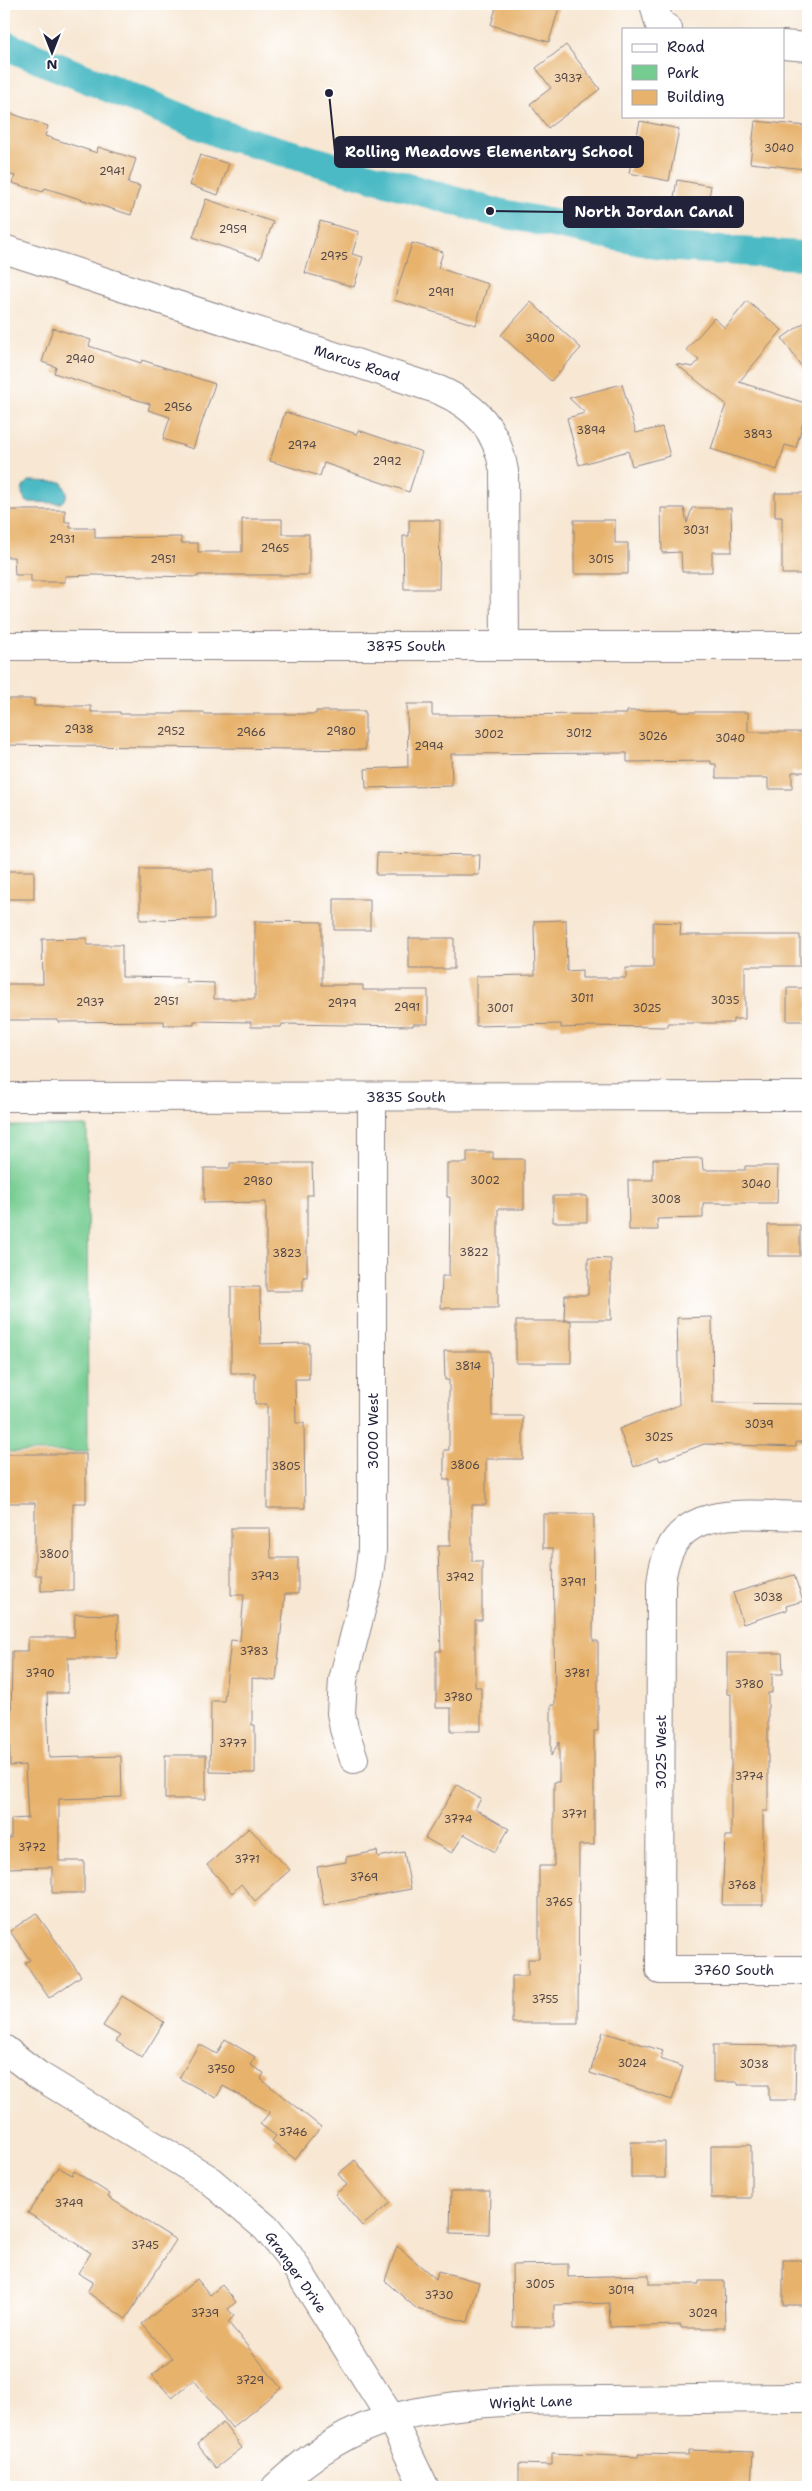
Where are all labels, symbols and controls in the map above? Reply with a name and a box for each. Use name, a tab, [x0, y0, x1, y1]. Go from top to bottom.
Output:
north arrow	[28, 28, 78, 78]
legend	[622, 28, 784, 118]
text: Road	[667, 37, 705, 57]
text: N	[46, 56, 58, 74]
text: Park	[667, 63, 699, 83]
house number: 3937	[554, 71, 583, 86]
text: Building	[667, 87, 724, 107]
callout: Rolling Meadows Elementary School	[335, 137, 643, 167]
house number: 3040	[764, 141, 794, 156]
text: Rolling Meadows Elementary School	[345, 142, 633, 162]
house number: 2941	[99, 164, 125, 179]
callout: North Jordan Canal	[564, 197, 743, 227]
text: North Jordan Canal	[574, 202, 734, 222]
house number: 2959	[219, 222, 247, 237]
house number: 2975	[320, 249, 348, 264]
house number: 2991	[428, 285, 454, 300]
house number: 3900	[525, 331, 555, 346]
street label: Marcus Road	[312, 341, 402, 385]
house number: 2940	[65, 352, 95, 367]
house number: 2956	[164, 400, 192, 415]
house number: 3894	[576, 423, 606, 438]
house number: 3893	[743, 427, 773, 442]
house number: 2974	[287, 438, 317, 453]
house number: 2992	[372, 454, 402, 469]
house number: 3031	[683, 523, 709, 538]
house number: 2931	[49, 532, 75, 547]
house number: 2965	[261, 541, 290, 556]
house number: 2951	[150, 552, 176, 567]
house number: 3015	[588, 552, 614, 567]
street label: 3875 South	[366, 637, 446, 655]
house number: 2938	[64, 722, 94, 737]
house number: 2952	[157, 724, 185, 739]
house number: 2980	[326, 724, 356, 739]
house number: 2966	[236, 725, 266, 740]
house number: 3012	[566, 726, 592, 741]
house number: 3002	[474, 727, 504, 742]
house number: 3026	[638, 729, 668, 744]
house number: 3040	[715, 731, 745, 746]
house number: 2994	[414, 739, 444, 754]
house number: 3011	[570, 991, 594, 1006]
house number: 3035	[711, 993, 740, 1008]
house number: 2951	[153, 994, 179, 1009]
house number: 2937	[76, 995, 105, 1010]
house number: 2979	[327, 996, 357, 1011]
house number: 2991	[394, 1000, 420, 1015]
house number: 3001	[486, 1001, 514, 1016]
house number: 3025	[633, 1001, 662, 1016]
street label: 3835 South	[366, 1088, 446, 1106]
house number: 3002	[470, 1173, 500, 1188]
house number: 2980	[243, 1174, 273, 1189]
house number: 3040	[741, 1177, 771, 1192]
house number: 3008	[651, 1192, 681, 1207]
house number: 3822	[459, 1245, 489, 1260]
house number: 3823	[272, 1246, 302, 1261]
house number: 3814	[455, 1359, 482, 1374]
street label: 3000 West	[364, 1393, 382, 1469]
house number: 3039	[744, 1417, 774, 1432]
house number: 3025	[645, 1430, 674, 1445]
house number: 3806	[450, 1458, 480, 1473]
house number: 3805	[271, 1459, 301, 1474]
house number: 3800	[39, 1547, 69, 1562]
house number: 3793	[251, 1569, 279, 1584]
house number: 3792	[446, 1570, 474, 1585]
house number: 3791	[560, 1575, 586, 1590]
house number: 3038	[753, 1590, 783, 1605]
house number: 3783	[240, 1644, 268, 1659]
house number: 3790	[25, 1666, 55, 1681]
house number: 3781	[564, 1666, 590, 1681]
house number: 3780	[734, 1677, 764, 1692]
house number: 3780	[443, 1690, 473, 1705]
street label: 3025 West	[652, 1715, 670, 1789]
house number: 3777	[219, 1736, 248, 1751]
house number: 3774	[735, 1769, 764, 1784]
house number: 3771	[561, 1807, 587, 1822]
house number: 3774	[444, 1812, 473, 1827]
house number: 3772	[18, 1840, 46, 1855]
house number: 3771	[234, 1852, 260, 1867]
house number: 3769	[350, 1870, 378, 1885]
house number: 3768	[728, 1878, 756, 1893]
house number: 3765	[545, 1895, 573, 1910]
street label: 3760 South	[694, 1961, 774, 1979]
house number: 3755	[531, 1992, 559, 2007]
house number: 3024	[617, 2056, 647, 2071]
house number: 3038	[739, 2057, 769, 2072]
house number: 3750	[207, 2062, 235, 2077]
house number: 3746	[278, 2125, 308, 2140]
house number: 3749	[55, 2196, 83, 2211]
street label: Granger Drive	[261, 2228, 331, 2316]
house number: 3745	[131, 2238, 159, 2253]
house number: 3005	[525, 2277, 555, 2292]
house number: 3019	[608, 2283, 634, 2298]
house number: 3730	[425, 2288, 453, 2303]
house number: 3739	[191, 2306, 219, 2321]
house number: 3029	[688, 2306, 718, 2321]
house number: 3729	[236, 2373, 264, 2388]
street label: Wright Lane	[489, 2392, 573, 2412]

